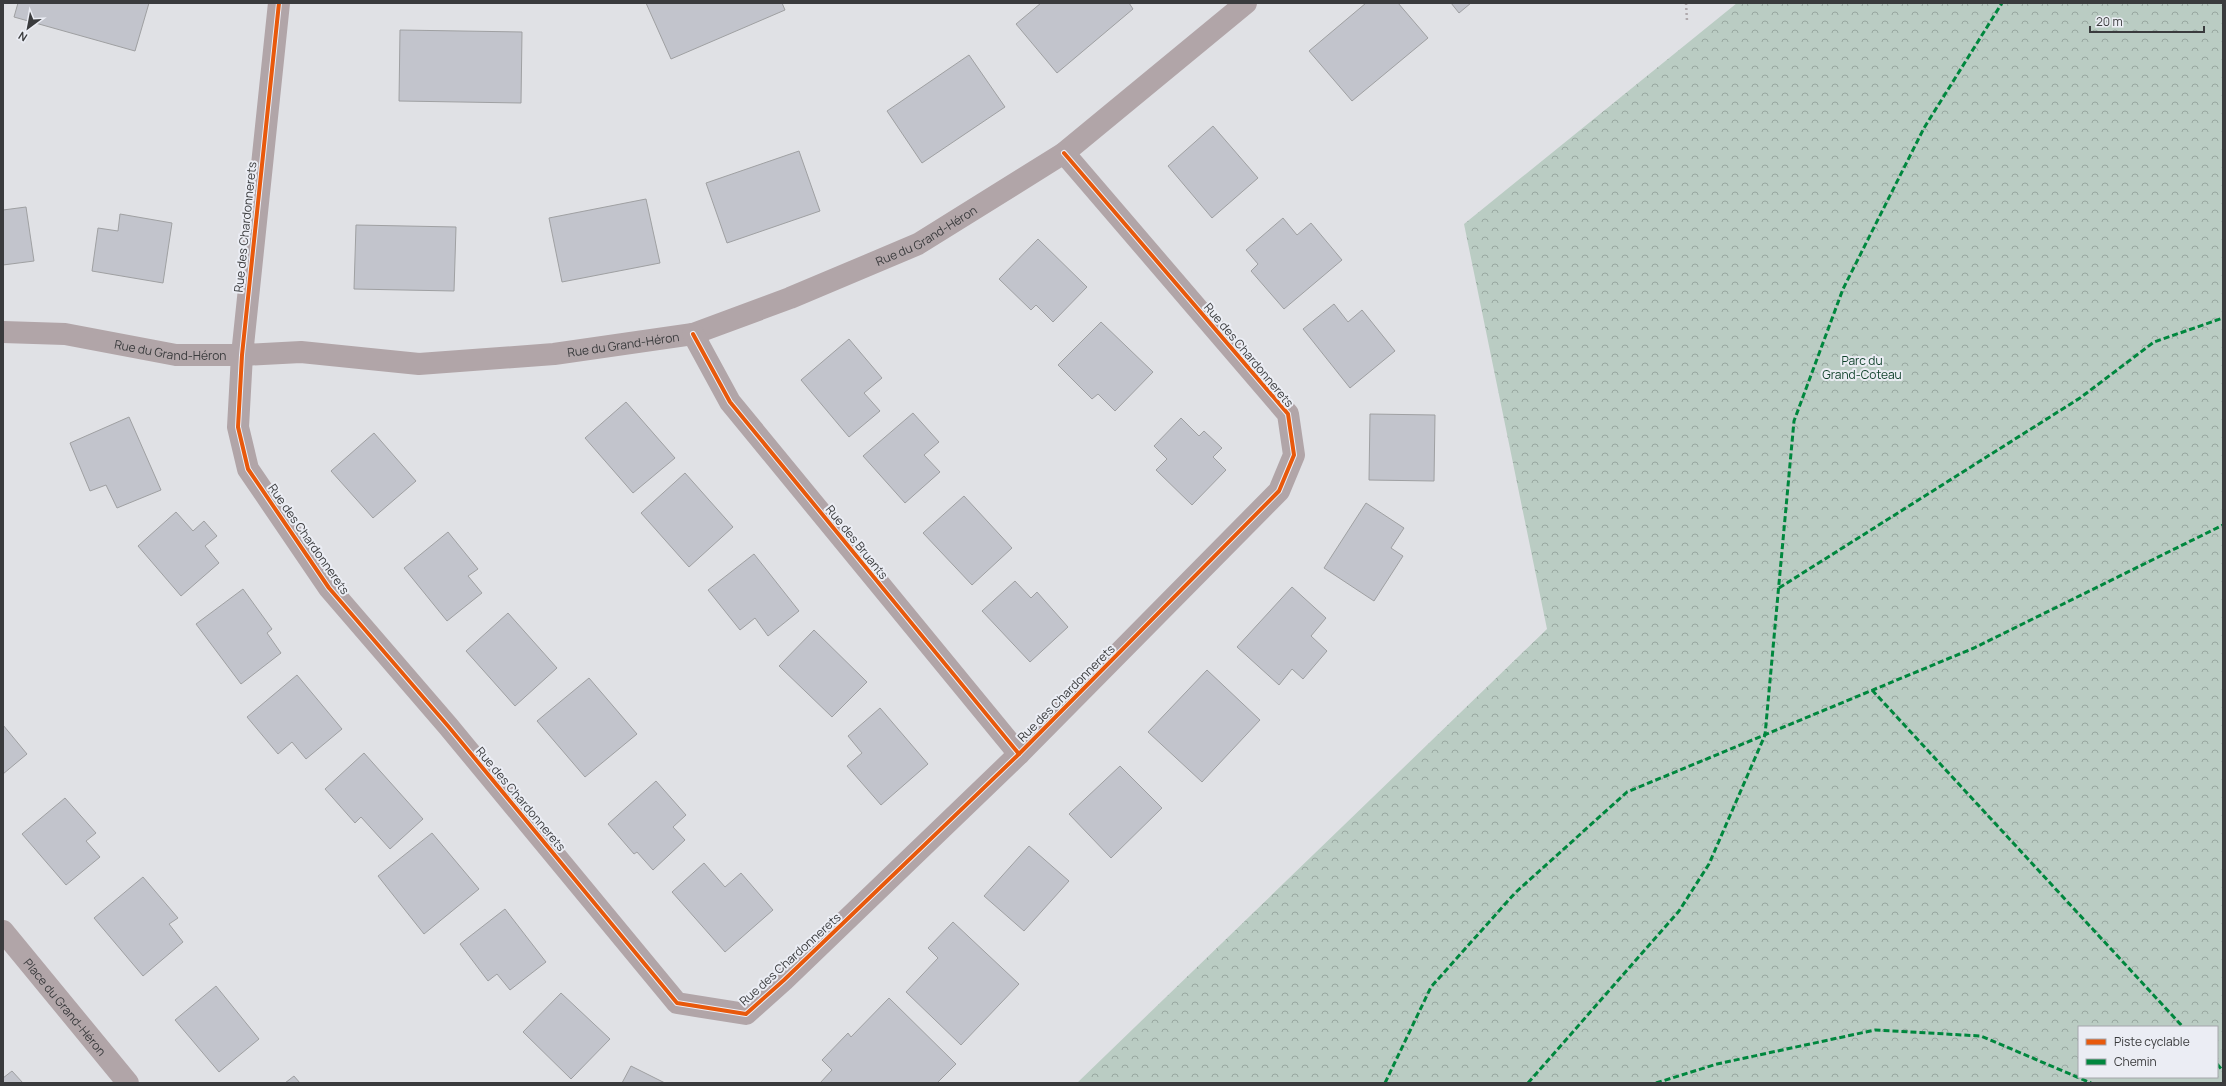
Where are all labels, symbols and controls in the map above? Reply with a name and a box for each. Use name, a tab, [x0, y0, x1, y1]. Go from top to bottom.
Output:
north arrow	[8, 8, 48, 48]
scale bar	[2090, 8, 2204, 34]
text: 20 m	[2096, 13, 2123, 30]
text: N	[15, 28, 30, 45]
street label: Rue des Chardonnerets	[230, 161, 260, 293]
street label: Rue du Grand-Héron	[873, 201, 980, 269]
street label: Rue des Chardonnerets	[1200, 299, 1298, 411]
street label: Rue du Grand-Héron	[566, 328, 680, 360]
street label: Rue du Grand-Héron	[113, 335, 227, 364]
park label: Parc du Grand-Coteau	[1822, 352, 1902, 383]
street label: Rue des Chardonnerets	[264, 480, 354, 598]
street label: Rue des Bruants	[822, 501, 892, 583]
street label: Rue des Chardonnerets	[1014, 641, 1118, 745]
street label: Rue des Chardonnerets	[472, 743, 570, 855]
street label: Rue des Chardonnerets	[736, 909, 844, 1009]
street label: Place du Grand-Héron	[20, 954, 110, 1059]
legend	[2078, 1026, 2218, 1078]
text: Piste cyclable	[2114, 1033, 2190, 1050]
text: Chemin	[2114, 1053, 2157, 1070]

